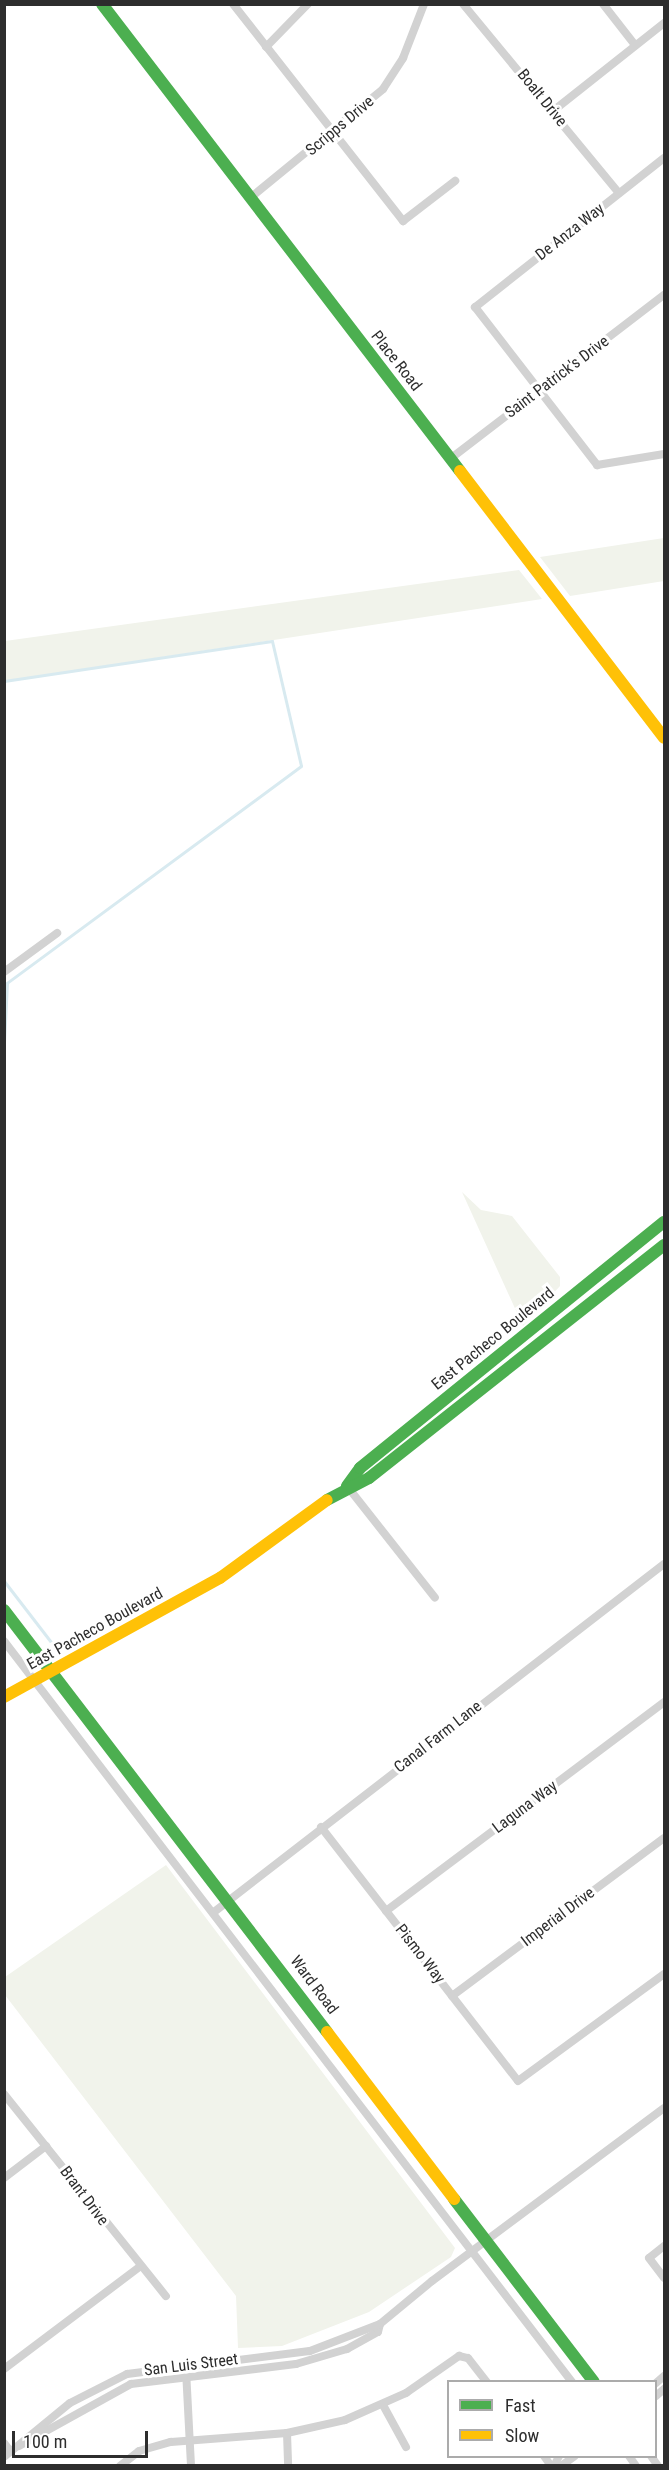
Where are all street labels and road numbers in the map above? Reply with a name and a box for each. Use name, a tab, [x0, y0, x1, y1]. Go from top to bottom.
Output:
street label: Boalt Drive	[513, 65, 571, 131]
street label: Scripps Drive	[302, 92, 378, 160]
street label: De Anza Way	[532, 199, 608, 265]
street label: Place Road	[367, 327, 425, 395]
street label: Saint Patrick's Drive	[501, 332, 613, 422]
street label: East Pacheco Boulevard	[428, 1284, 558, 1394]
street label: East Pacheco Boulevard	[24, 1584, 166, 1674]
street label: Canal Farm Lane	[390, 1697, 486, 1777]
street label: Laguna Way	[489, 1776, 561, 1838]
street label: Imperial Drive	[518, 1883, 598, 1951]
street label: Pismo Way	[391, 1921, 449, 1987]
street label: Ward Road	[286, 1952, 342, 2018]
street label: Brant Drive	[56, 2163, 112, 2229]
street label: San Luis Street	[143, 2350, 239, 2380]

